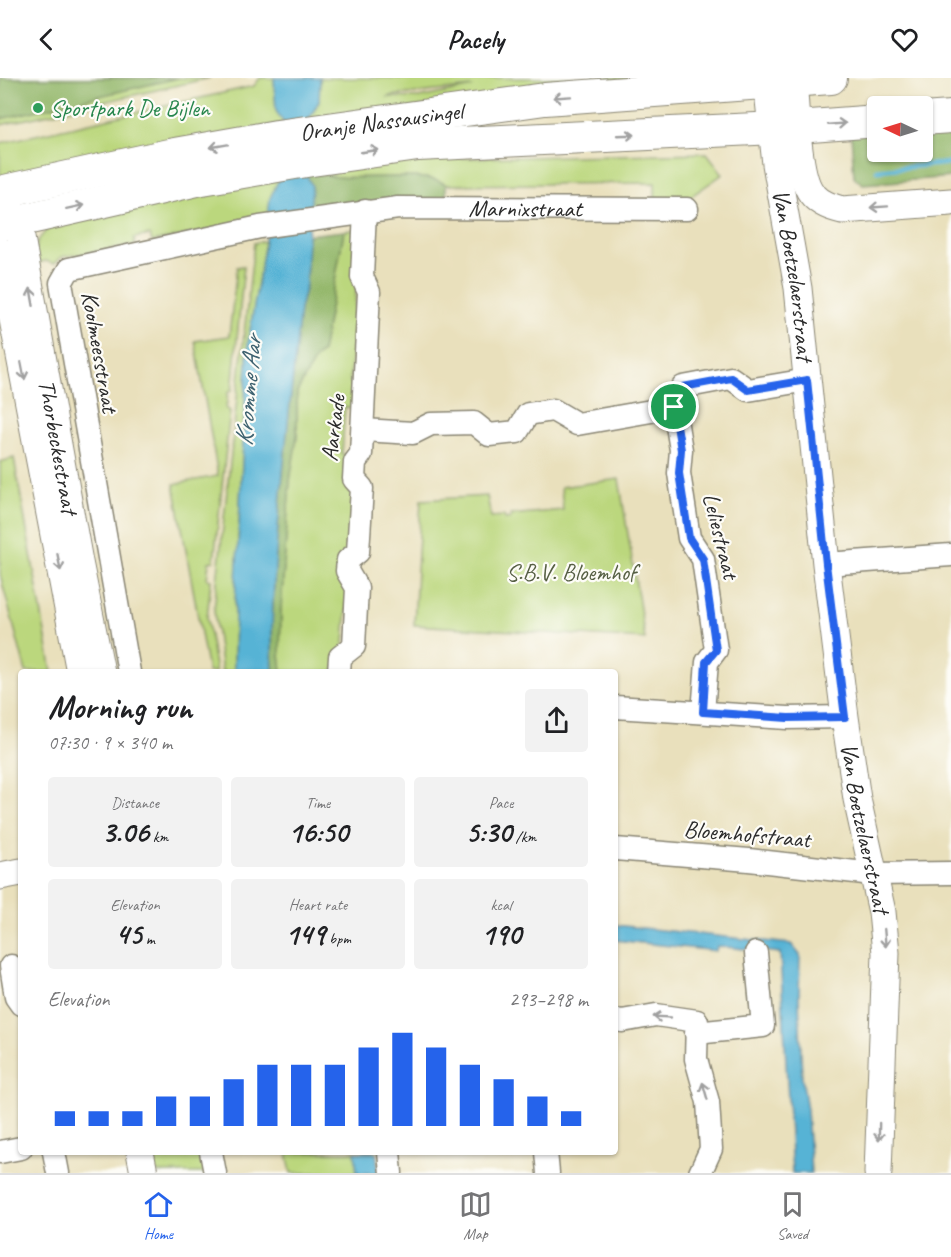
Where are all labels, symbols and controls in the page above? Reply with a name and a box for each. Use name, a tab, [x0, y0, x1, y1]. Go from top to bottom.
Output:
text: Pacely	[447, 22, 504, 56]
icon: back	[30, 23, 63, 56]
icon: heart	[888, 23, 921, 56]
one-way arrow	[553, 92, 573, 103]
place label: Sportpark De Bijlen	[50, 93, 211, 123]
street label: Oranje Nassausingel	[298, 95, 469, 148]
north arrow	[867, 96, 933, 162]
map controls	[867, 96, 933, 162]
marker: Sportpark De Bijlen	[31, 101, 45, 115]
one-way arrow	[827, 118, 847, 129]
one-way arrow	[616, 129, 636, 140]
one-way arrow	[210, 141, 230, 152]
one-way arrow	[359, 146, 379, 157]
street label: Van Boetzelaerstraat	[766, 187, 821, 365]
street label: Marnixstraat	[469, 193, 584, 224]
one-way arrow	[65, 201, 84, 212]
one-way arrow	[870, 201, 890, 212]
one-way arrow	[26, 288, 37, 308]
street label: Koolmeesstraat	[75, 289, 126, 417]
water label: Kromme Aar	[227, 330, 270, 447]
one-way arrow	[18, 360, 29, 380]
street label: Thorbeckestraat	[32, 377, 86, 519]
pin	[648, 381, 699, 432]
icon: arrive	[657, 390, 690, 423]
street label: Aarkade	[314, 391, 352, 463]
street label: Leliestraat	[696, 490, 747, 584]
one-way arrow	[54, 552, 65, 572]
park label: S.B.V. Bloemhof	[506, 557, 641, 587]
text: Morning run	[48, 686, 192, 728]
button: share	[525, 689, 588, 752]
text: 07:30 · 9 × 340 m	[48, 730, 172, 755]
street label: Van Boetzelaerstraat	[834, 741, 897, 919]
text: Distance	[111, 793, 159, 813]
text: Time	[306, 793, 330, 813]
text: Pace	[489, 793, 513, 813]
text: 3.06	[102, 813, 149, 851]
text: 16:50	[288, 813, 348, 851]
text: 5:30	[466, 813, 512, 851]
street label: Bloemhofstraat	[683, 814, 814, 855]
text: km	[149, 827, 168, 847]
text: /km	[512, 827, 536, 847]
text: Elevation	[110, 895, 160, 915]
text: Heart rate	[289, 895, 347, 915]
text: kcal	[490, 895, 512, 915]
text: 45	[115, 915, 142, 953]
text: 149	[285, 915, 325, 953]
text: 190	[481, 915, 521, 953]
one-way arrow	[880, 927, 891, 947]
text: m	[142, 929, 155, 949]
text: bpm	[325, 929, 351, 949]
text: Elevation	[48, 987, 110, 1012]
text: 293–298 m	[509, 987, 588, 1012]
one-way arrow	[652, 1011, 672, 1022]
one-way arrow	[699, 1082, 710, 1101]
one-way arrow	[873, 1122, 885, 1142]
tab: Home	[142, 1188, 175, 1244]
tab: Map	[459, 1188, 492, 1244]
tab: Saved	[776, 1188, 809, 1244]

